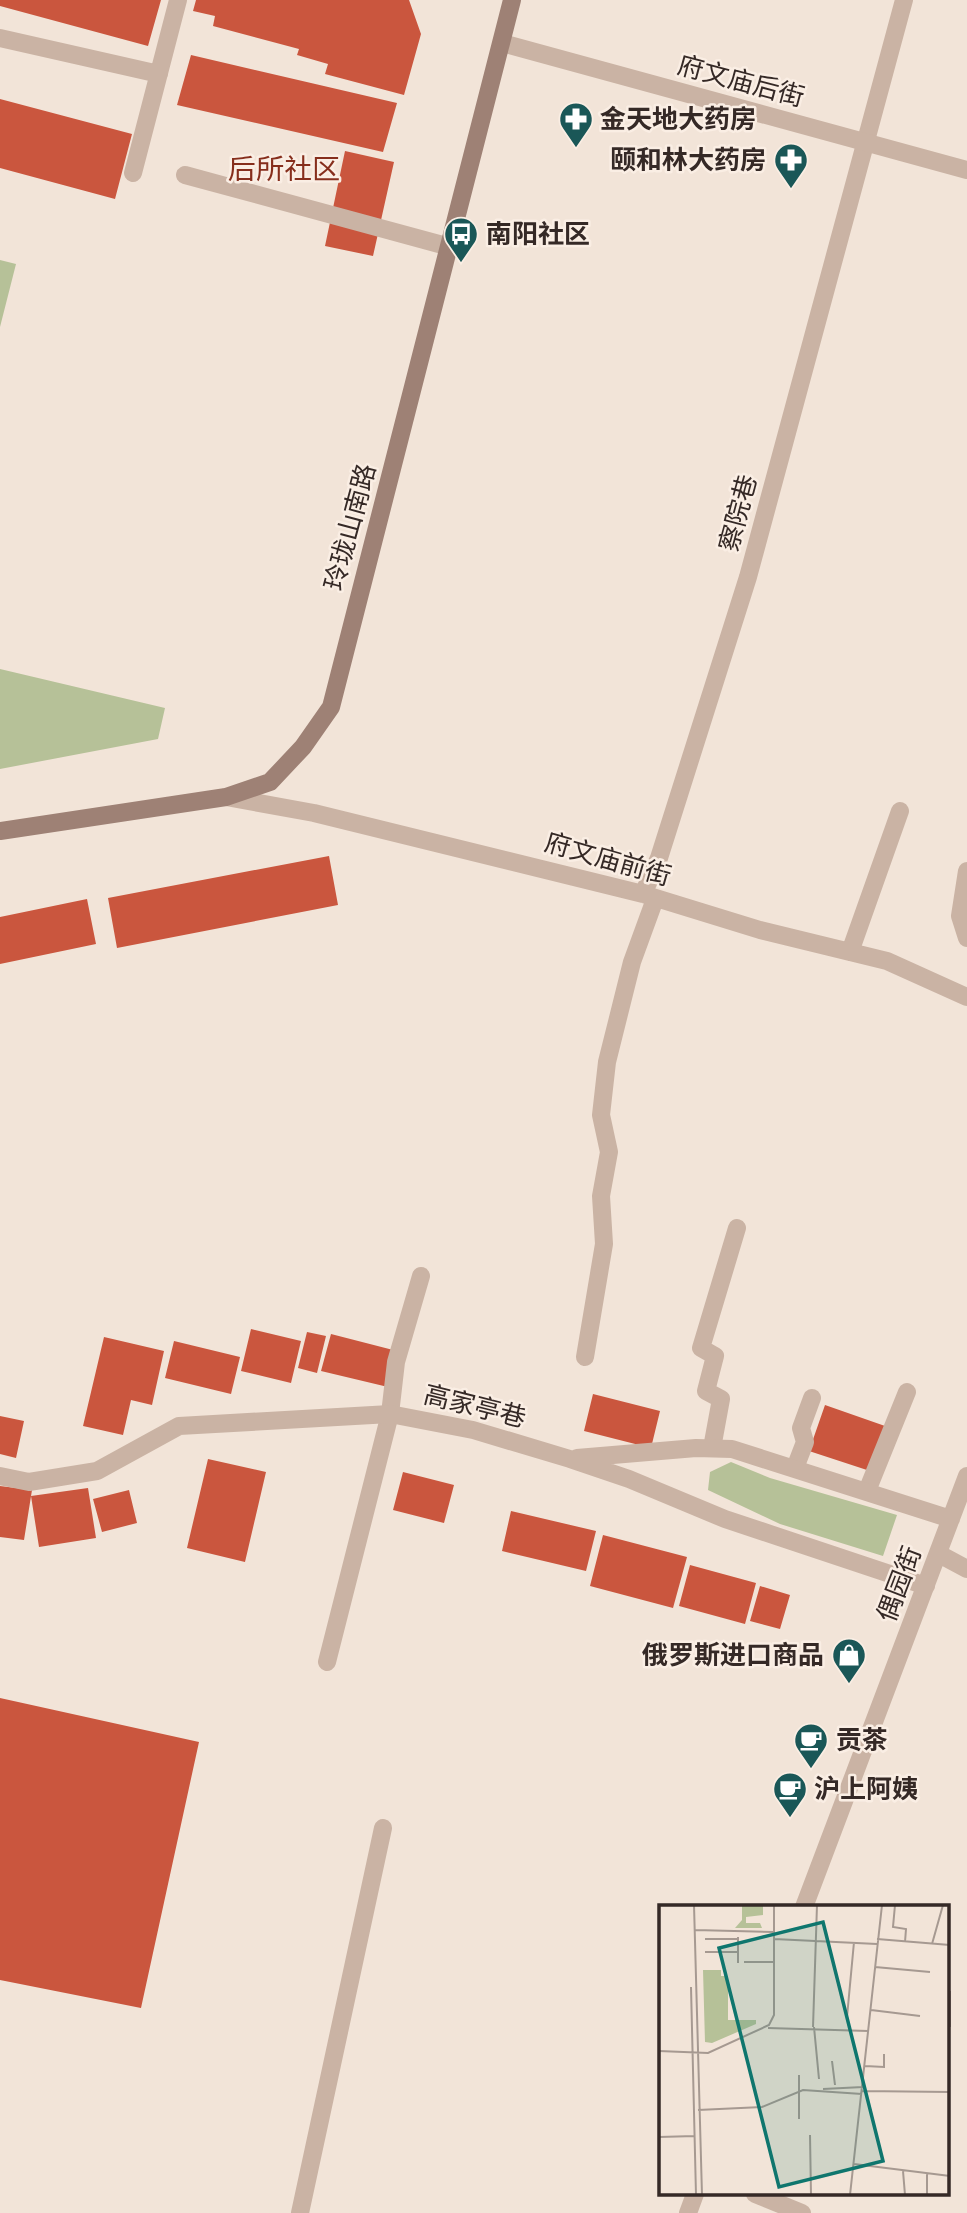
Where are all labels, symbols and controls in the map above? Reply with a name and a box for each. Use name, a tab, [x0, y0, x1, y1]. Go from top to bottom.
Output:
street label: 府文庙后街	[674, 49, 808, 113]
pharmacy icon: 金天地大药房	[557, 100, 595, 149]
place label: 金天地大药房	[600, 103, 756, 135]
pharmacy icon: 颐和林大药房	[772, 141, 810, 190]
place label: 颐和林大药房	[610, 144, 766, 176]
district label: 后所社区	[228, 152, 340, 186]
bus stop icon: 南阳社区	[442, 215, 480, 264]
place label: 南阳社区	[486, 218, 590, 250]
street label: 玲珑山南路	[318, 460, 382, 594]
street label: 察院巷	[712, 471, 764, 555]
street label: 府文庙前街	[541, 826, 675, 892]
street label: 高家亭巷	[421, 1378, 529, 1434]
street label: 偶园街	[870, 1542, 928, 1626]
shop icon: 俄罗斯进口商品	[830, 1636, 868, 1685]
place label: 俄罗斯进口商品	[642, 1639, 824, 1671]
cafe icon: 贡茶	[792, 1721, 830, 1770]
place label: 贡茶	[836, 1724, 888, 1756]
cafe icon: 沪上阿姨	[771, 1770, 809, 1819]
place label: 沪上阿姨	[814, 1773, 918, 1805]
inset map	[659, 1905, 950, 2196]

